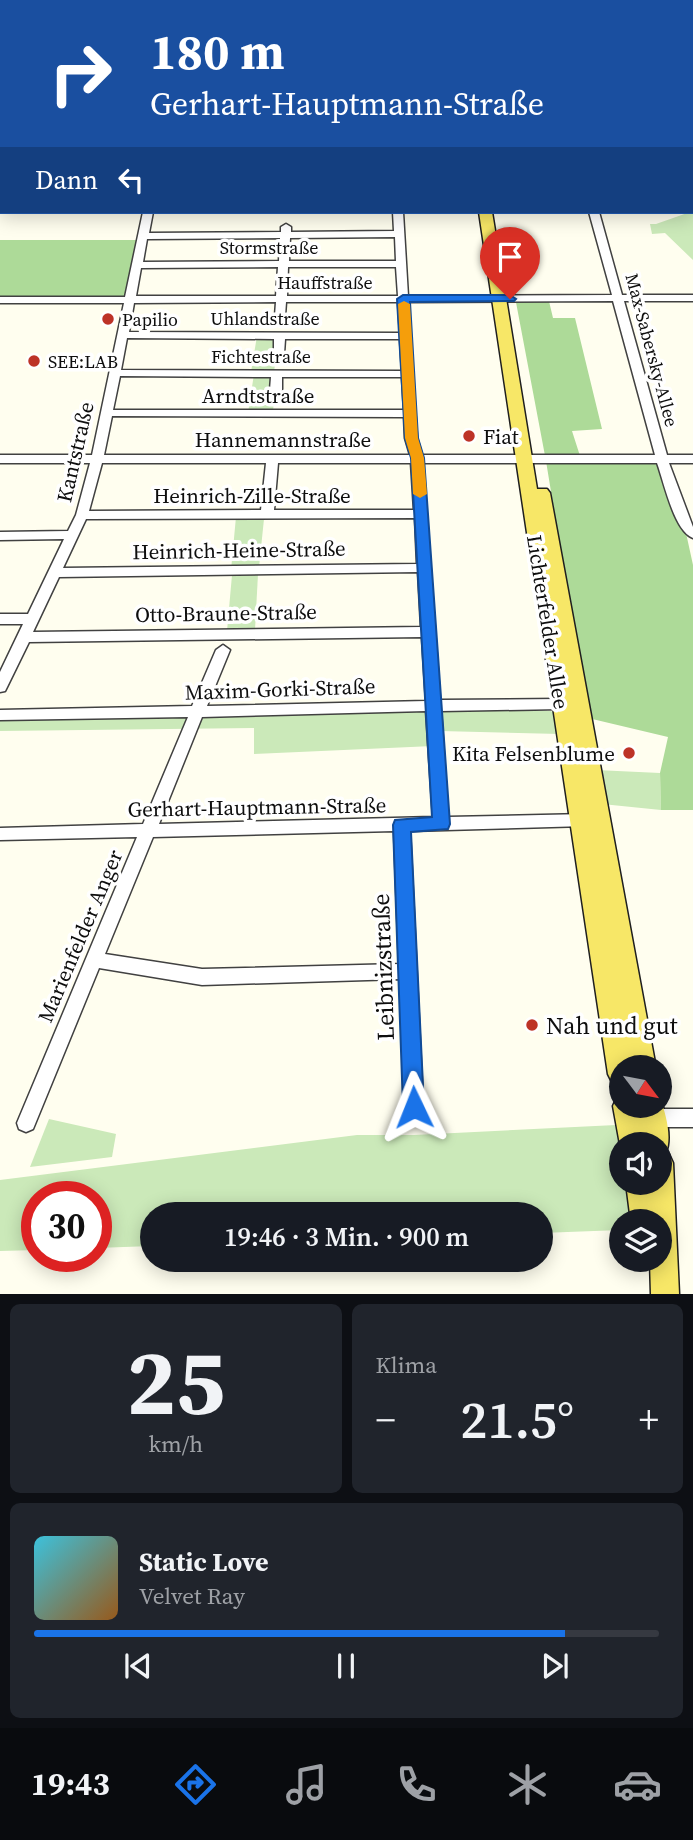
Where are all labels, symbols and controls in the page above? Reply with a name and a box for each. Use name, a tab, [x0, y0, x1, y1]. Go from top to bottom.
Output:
text: 180 m	[150, 18, 285, 85]
icon: right	[35, 28, 126, 119]
text: Gerhart-Hauptmann-Straße	[150, 82, 544, 126]
icon: left	[112, 161, 150, 199]
text: Dann	[35, 162, 98, 198]
pin	[480, 227, 540, 299]
street label: Stormstraße	[220, 235, 318, 260]
icon: arrive	[491, 238, 529, 276]
street label: Hauffstraße	[277, 270, 373, 295]
street label: Max-Sabersky-Allee	[620, 271, 684, 429]
street label: Uhlandstraße	[210, 306, 320, 331]
place label: Papilio	[122, 307, 178, 332]
marker: Papilio	[100, 311, 116, 327]
street label: Fichtestraße	[211, 344, 311, 369]
place label: SEE:LAB	[48, 349, 118, 374]
marker: SEE:LAB	[26, 353, 42, 369]
street label: Arndtstraße	[202, 381, 314, 410]
street label: Kantstraße	[49, 399, 101, 505]
place label: Fiat	[483, 422, 519, 451]
street label: Hannemannstraße	[195, 425, 371, 454]
marker: Fiat	[461, 428, 477, 444]
street label: Heinrich-Zille-Straße	[153, 481, 351, 510]
street label: Lichterfelder Allee	[520, 533, 576, 711]
street label: Heinrich-Heine-Straße	[132, 534, 346, 566]
street label: Otto-Braune-Straße	[135, 597, 317, 629]
street label: Maxim-Gorki-Straße	[184, 671, 376, 707]
place label: Kita Felsenblume	[452, 739, 615, 768]
marker: Kita Felsenblume	[621, 745, 637, 761]
street label: Gerhart-Hauptmann-Straße	[127, 790, 387, 824]
street label: Marienfelder Anger	[31, 845, 130, 1027]
street label: Leibnizstraße	[364, 893, 402, 1041]
place label: Nah und gut	[546, 1009, 678, 1042]
marker: Nah und gut	[524, 1017, 540, 1033]
north arrow	[609, 1055, 672, 1118]
map controls	[609, 1055, 672, 1272]
position arrow	[377, 1070, 451, 1144]
button: sound	[609, 1132, 672, 1195]
speed limit sign: 30	[21, 1181, 112, 1272]
button: layers	[609, 1209, 672, 1272]
text: 19:46 · 3 Min. · 900 m	[224, 1219, 469, 1255]
text: 25	[126, 1320, 225, 1444]
text: Klima	[376, 1349, 437, 1381]
text: 21.5°	[460, 1384, 574, 1455]
text: −	[376, 1394, 396, 1446]
text: +	[639, 1394, 659, 1446]
text: km/h	[148, 1428, 203, 1460]
text: Static Love	[139, 1544, 268, 1580]
text: Velvet Ray	[139, 1580, 245, 1612]
icon: previous	[119, 1647, 157, 1685]
icon: pause	[327, 1647, 365, 1685]
icon: next	[536, 1647, 574, 1685]
icon: directions	[171, 1760, 220, 1809]
icon: music	[282, 1760, 331, 1809]
icon: phone	[392, 1760, 441, 1809]
icon: climate	[503, 1760, 552, 1809]
icon: car	[613, 1760, 662, 1809]
text: 19:43	[31, 1762, 110, 1806]

